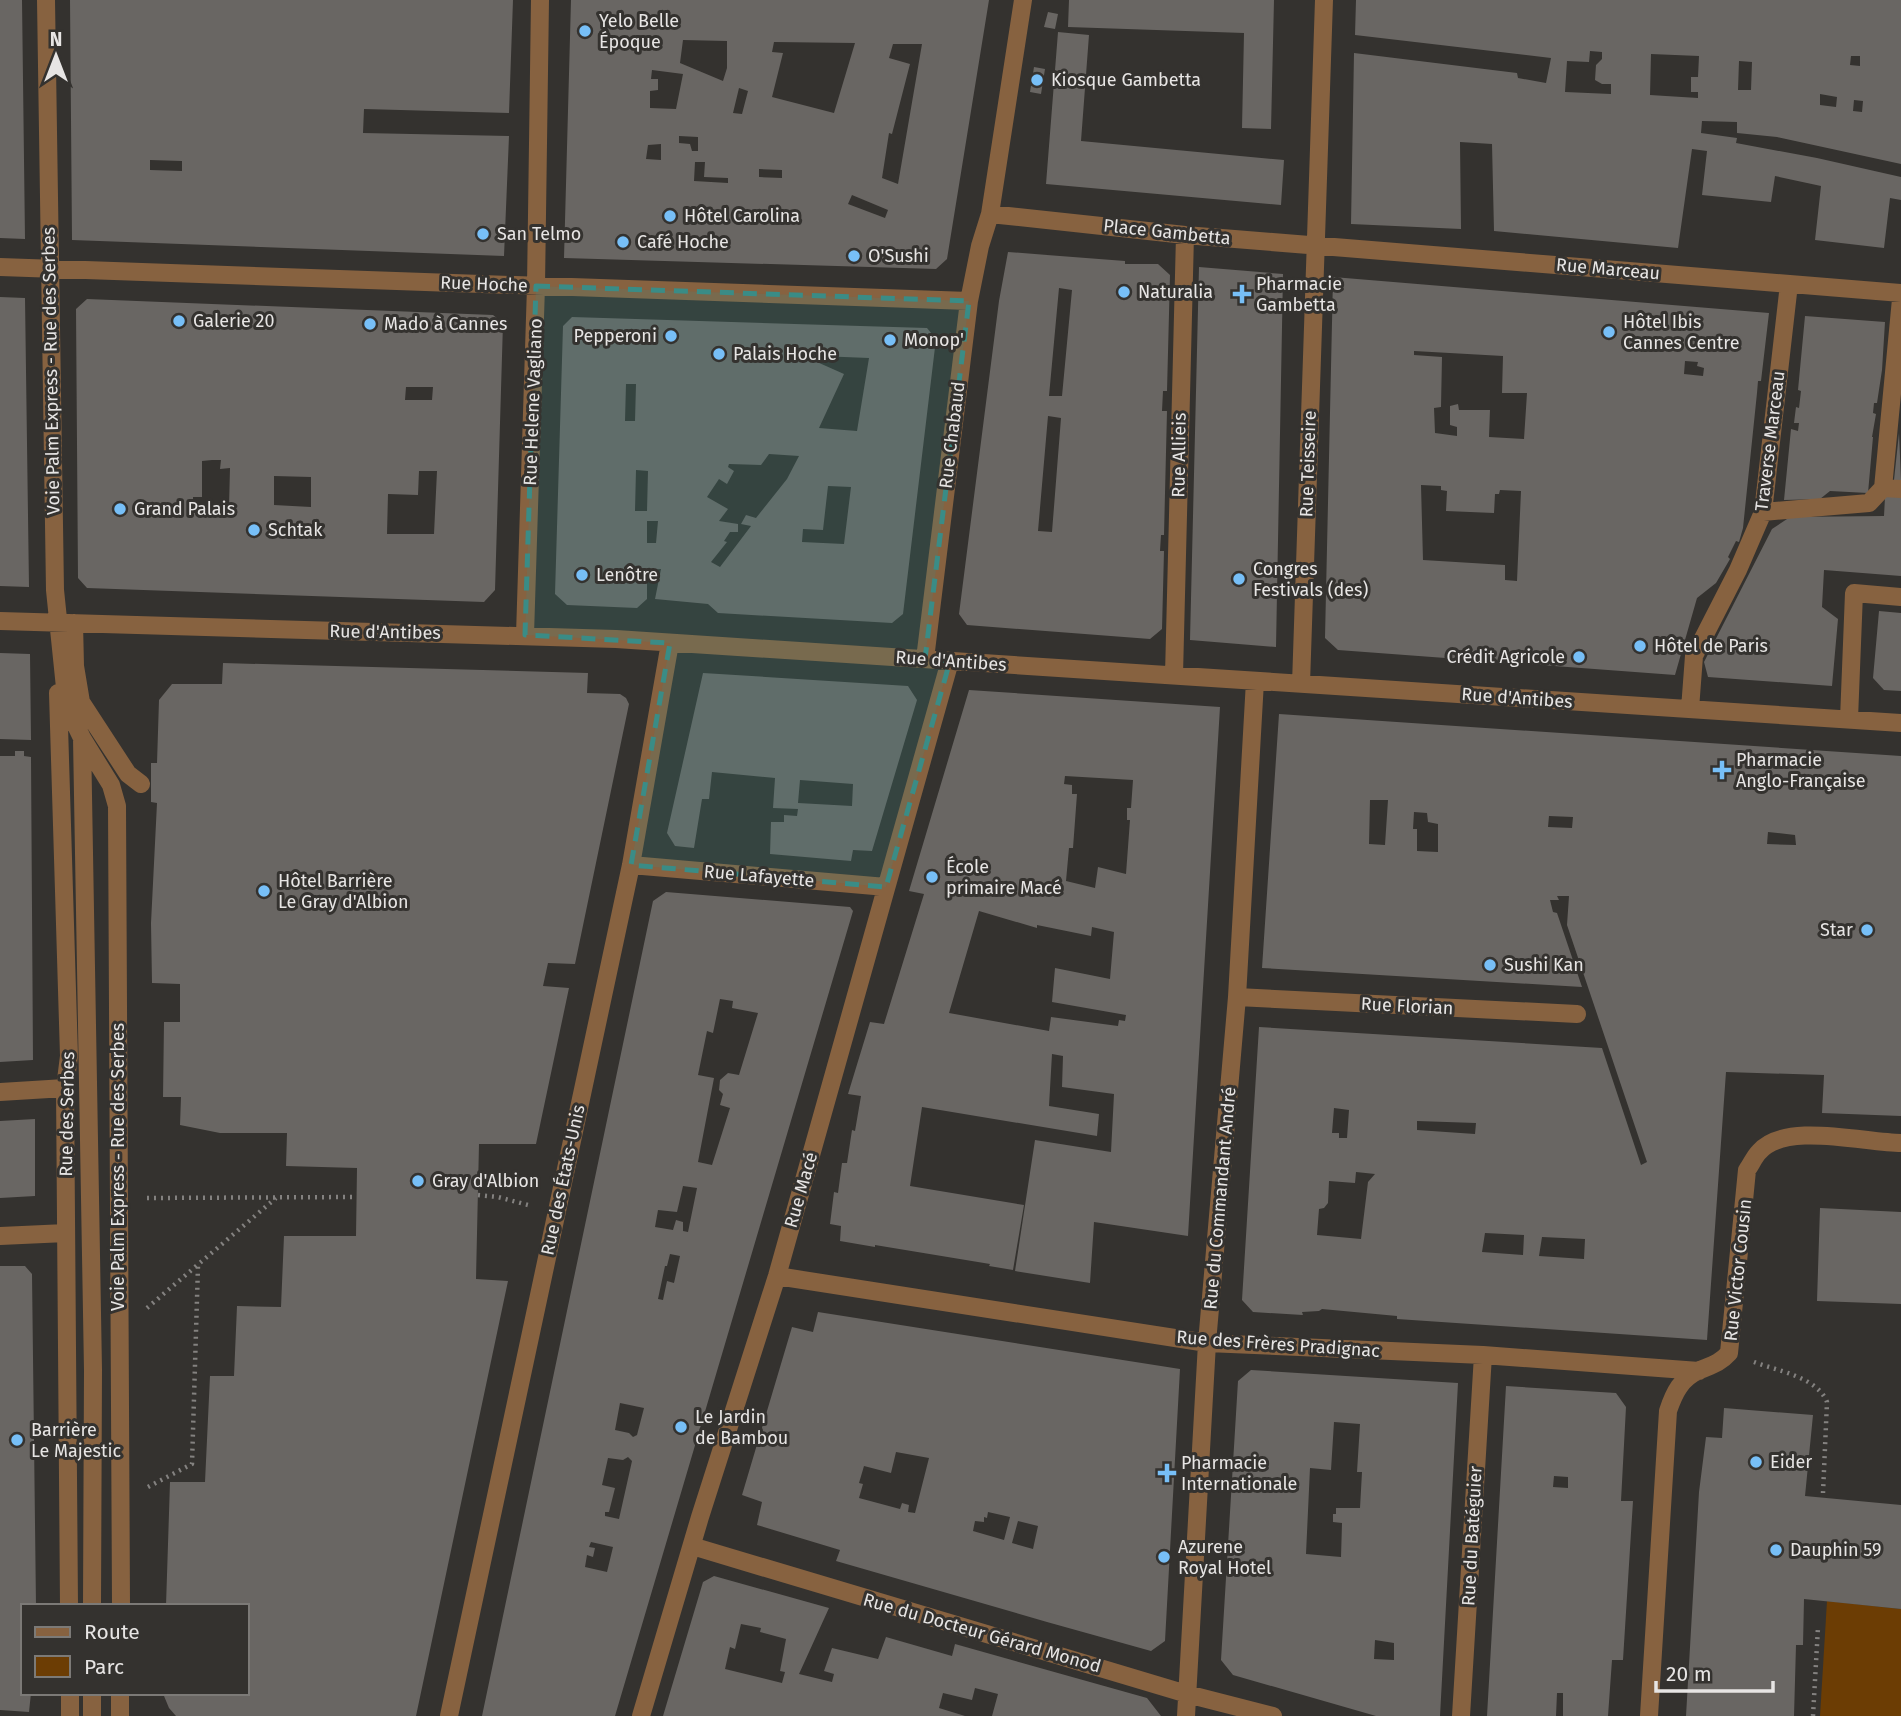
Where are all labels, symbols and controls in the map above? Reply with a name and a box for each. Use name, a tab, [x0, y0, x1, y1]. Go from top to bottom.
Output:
place label: Yelo Belle Époque	[599, 10, 679, 53]
north arrow	[21, 21, 91, 91]
marker: Yelo Belle Époque	[577, 23, 593, 39]
text: N	[50, 28, 62, 51]
place label: Kiosque Gambetta	[1051, 69, 1201, 91]
marker: Kiosque Gambetta	[1029, 72, 1045, 88]
place label: Hôtel Carolina	[684, 205, 800, 227]
marker: Hôtel Carolina	[662, 208, 678, 224]
street label: Place Gambetta	[1102, 214, 1232, 250]
place label: San Telmo	[497, 223, 581, 245]
marker: San Telmo	[475, 226, 491, 242]
street label: Voie Palm Express - Rue des Serbes	[37, 227, 65, 515]
place label: Café Hoche	[637, 231, 729, 253]
marker: Café Hoche	[615, 234, 631, 250]
place label: O'Sushi	[868, 245, 929, 267]
marker: O'Sushi	[846, 248, 862, 264]
street label: Rue Marceau	[1555, 253, 1661, 285]
street label: Rue Hoche	[440, 271, 528, 297]
place label: Pharmacie Gambetta	[1256, 273, 1342, 316]
place label: Naturalia	[1138, 281, 1213, 303]
marker: Naturalia	[1116, 284, 1132, 300]
marker: Pharmacie Gambetta	[1234, 286, 1250, 302]
place label: Galerie 20	[193, 310, 275, 332]
place label: Hôtel Ibis Cannes Centre	[1623, 311, 1740, 354]
marker: Galerie 20	[171, 313, 187, 329]
place label: Mado à Cannes	[384, 313, 507, 335]
marker: Mado à Cannes	[362, 316, 378, 332]
street label: Rue Helene Vagliano	[519, 318, 547, 486]
marker: Hôtel Ibis Cannes Centre	[1601, 324, 1617, 340]
place label: Pepperoni	[574, 325, 657, 347]
marker: Pepperoni	[663, 328, 679, 344]
place label: Monop'	[904, 329, 964, 351]
marker: Monop'	[882, 332, 898, 348]
place label: Palais Hoche	[733, 343, 837, 365]
marker: Palais Hoche	[711, 346, 727, 362]
street label: Traverse Marceau	[1750, 370, 1790, 512]
street label: Rue Chabaud	[935, 380, 969, 490]
street label: Rue Teisseire	[1295, 410, 1321, 518]
street label: Rue Allieis	[1167, 412, 1191, 498]
place label: Grand Palais	[134, 498, 235, 520]
marker: Grand Palais	[112, 501, 128, 517]
place label: Schtak	[268, 519, 323, 541]
marker: Schtak	[246, 522, 262, 538]
place label: Congres Festivals (des)	[1253, 558, 1368, 601]
place label: Lenôtre	[596, 564, 658, 586]
marker: Lenôtre	[574, 567, 590, 583]
marker: Congres Festivals (des)	[1231, 571, 1247, 587]
street label: Rue d'Antibes	[329, 620, 441, 644]
place label: Hôtel de Paris	[1654, 635, 1768, 657]
marker: Hôtel de Paris	[1632, 638, 1648, 654]
street label: Rue d'Antibes	[895, 646, 1007, 676]
place label: Crédit Agricole	[1446, 646, 1565, 668]
marker: Crédit Agricole	[1571, 649, 1587, 665]
street label: Rue d'Antibes	[1461, 683, 1573, 713]
place label: Pharmacie Anglo-Française	[1736, 749, 1866, 792]
marker: Pharmacie Anglo-Française	[1714, 762, 1730, 778]
place label: École primaire Macé	[946, 855, 1062, 899]
street label: Rue Lafayette	[703, 860, 815, 892]
marker: École primaire Macé	[924, 869, 940, 885]
place label: Hôtel Barrière Le Gray d'Albion	[278, 870, 409, 913]
marker: Hôtel Barrière Le Gray d'Albion	[256, 883, 272, 899]
place label: Star	[1820, 919, 1853, 941]
marker: Star	[1859, 922, 1875, 938]
place label: Sushi Kan	[1504, 954, 1584, 976]
marker: Sushi Kan	[1482, 957, 1498, 973]
street label: Rue Florian	[1360, 993, 1454, 1019]
street label: Voie Palm Express - Rue des Serbes	[107, 1023, 129, 1311]
street label: Rue des Serbes	[55, 1051, 79, 1177]
street label: Rue du Commandant André	[1199, 1086, 1241, 1310]
street label: Rue des États-Unis	[535, 1103, 590, 1257]
street label: Rue Macé	[780, 1150, 822, 1230]
place label: Gray d'Albion	[432, 1170, 539, 1192]
marker: Gray d'Albion	[410, 1173, 426, 1189]
street label: Rue Victor Cousin	[1720, 1198, 1756, 1342]
street label: Rue des Frères Pradignac	[1176, 1326, 1381, 1362]
place label: Le Jardin de Bambou	[695, 1406, 788, 1449]
place label: Barrière Le Majestic	[31, 1419, 122, 1462]
marker: Le Jardin de Bambou	[673, 1419, 689, 1435]
marker: Barrière Le Majestic	[9, 1432, 25, 1448]
place label: Eider	[1770, 1451, 1812, 1473]
place label: Pharmacie Internationale	[1181, 1452, 1297, 1495]
marker: Eider	[1748, 1454, 1764, 1470]
marker: Pharmacie Internationale	[1159, 1465, 1175, 1481]
street label: Rue du Batéguier	[1457, 1465, 1487, 1607]
place label: Azurene Royal Hotel	[1178, 1536, 1271, 1579]
place label: Dauphin 59	[1790, 1539, 1882, 1561]
marker: Dauphin 59	[1768, 1542, 1784, 1558]
marker: Azurene Royal Hotel	[1156, 1549, 1172, 1565]
street label: Rue du Docteur Gérard Monod	[861, 1588, 1103, 1678]
legend	[21, 1604, 248, 1695]
text: Route	[84, 1619, 140, 1645]
scale bar	[1656, 1650, 1773, 1694]
text: Parc	[84, 1654, 124, 1680]
text: 20 m	[1666, 1661, 1712, 1687]

